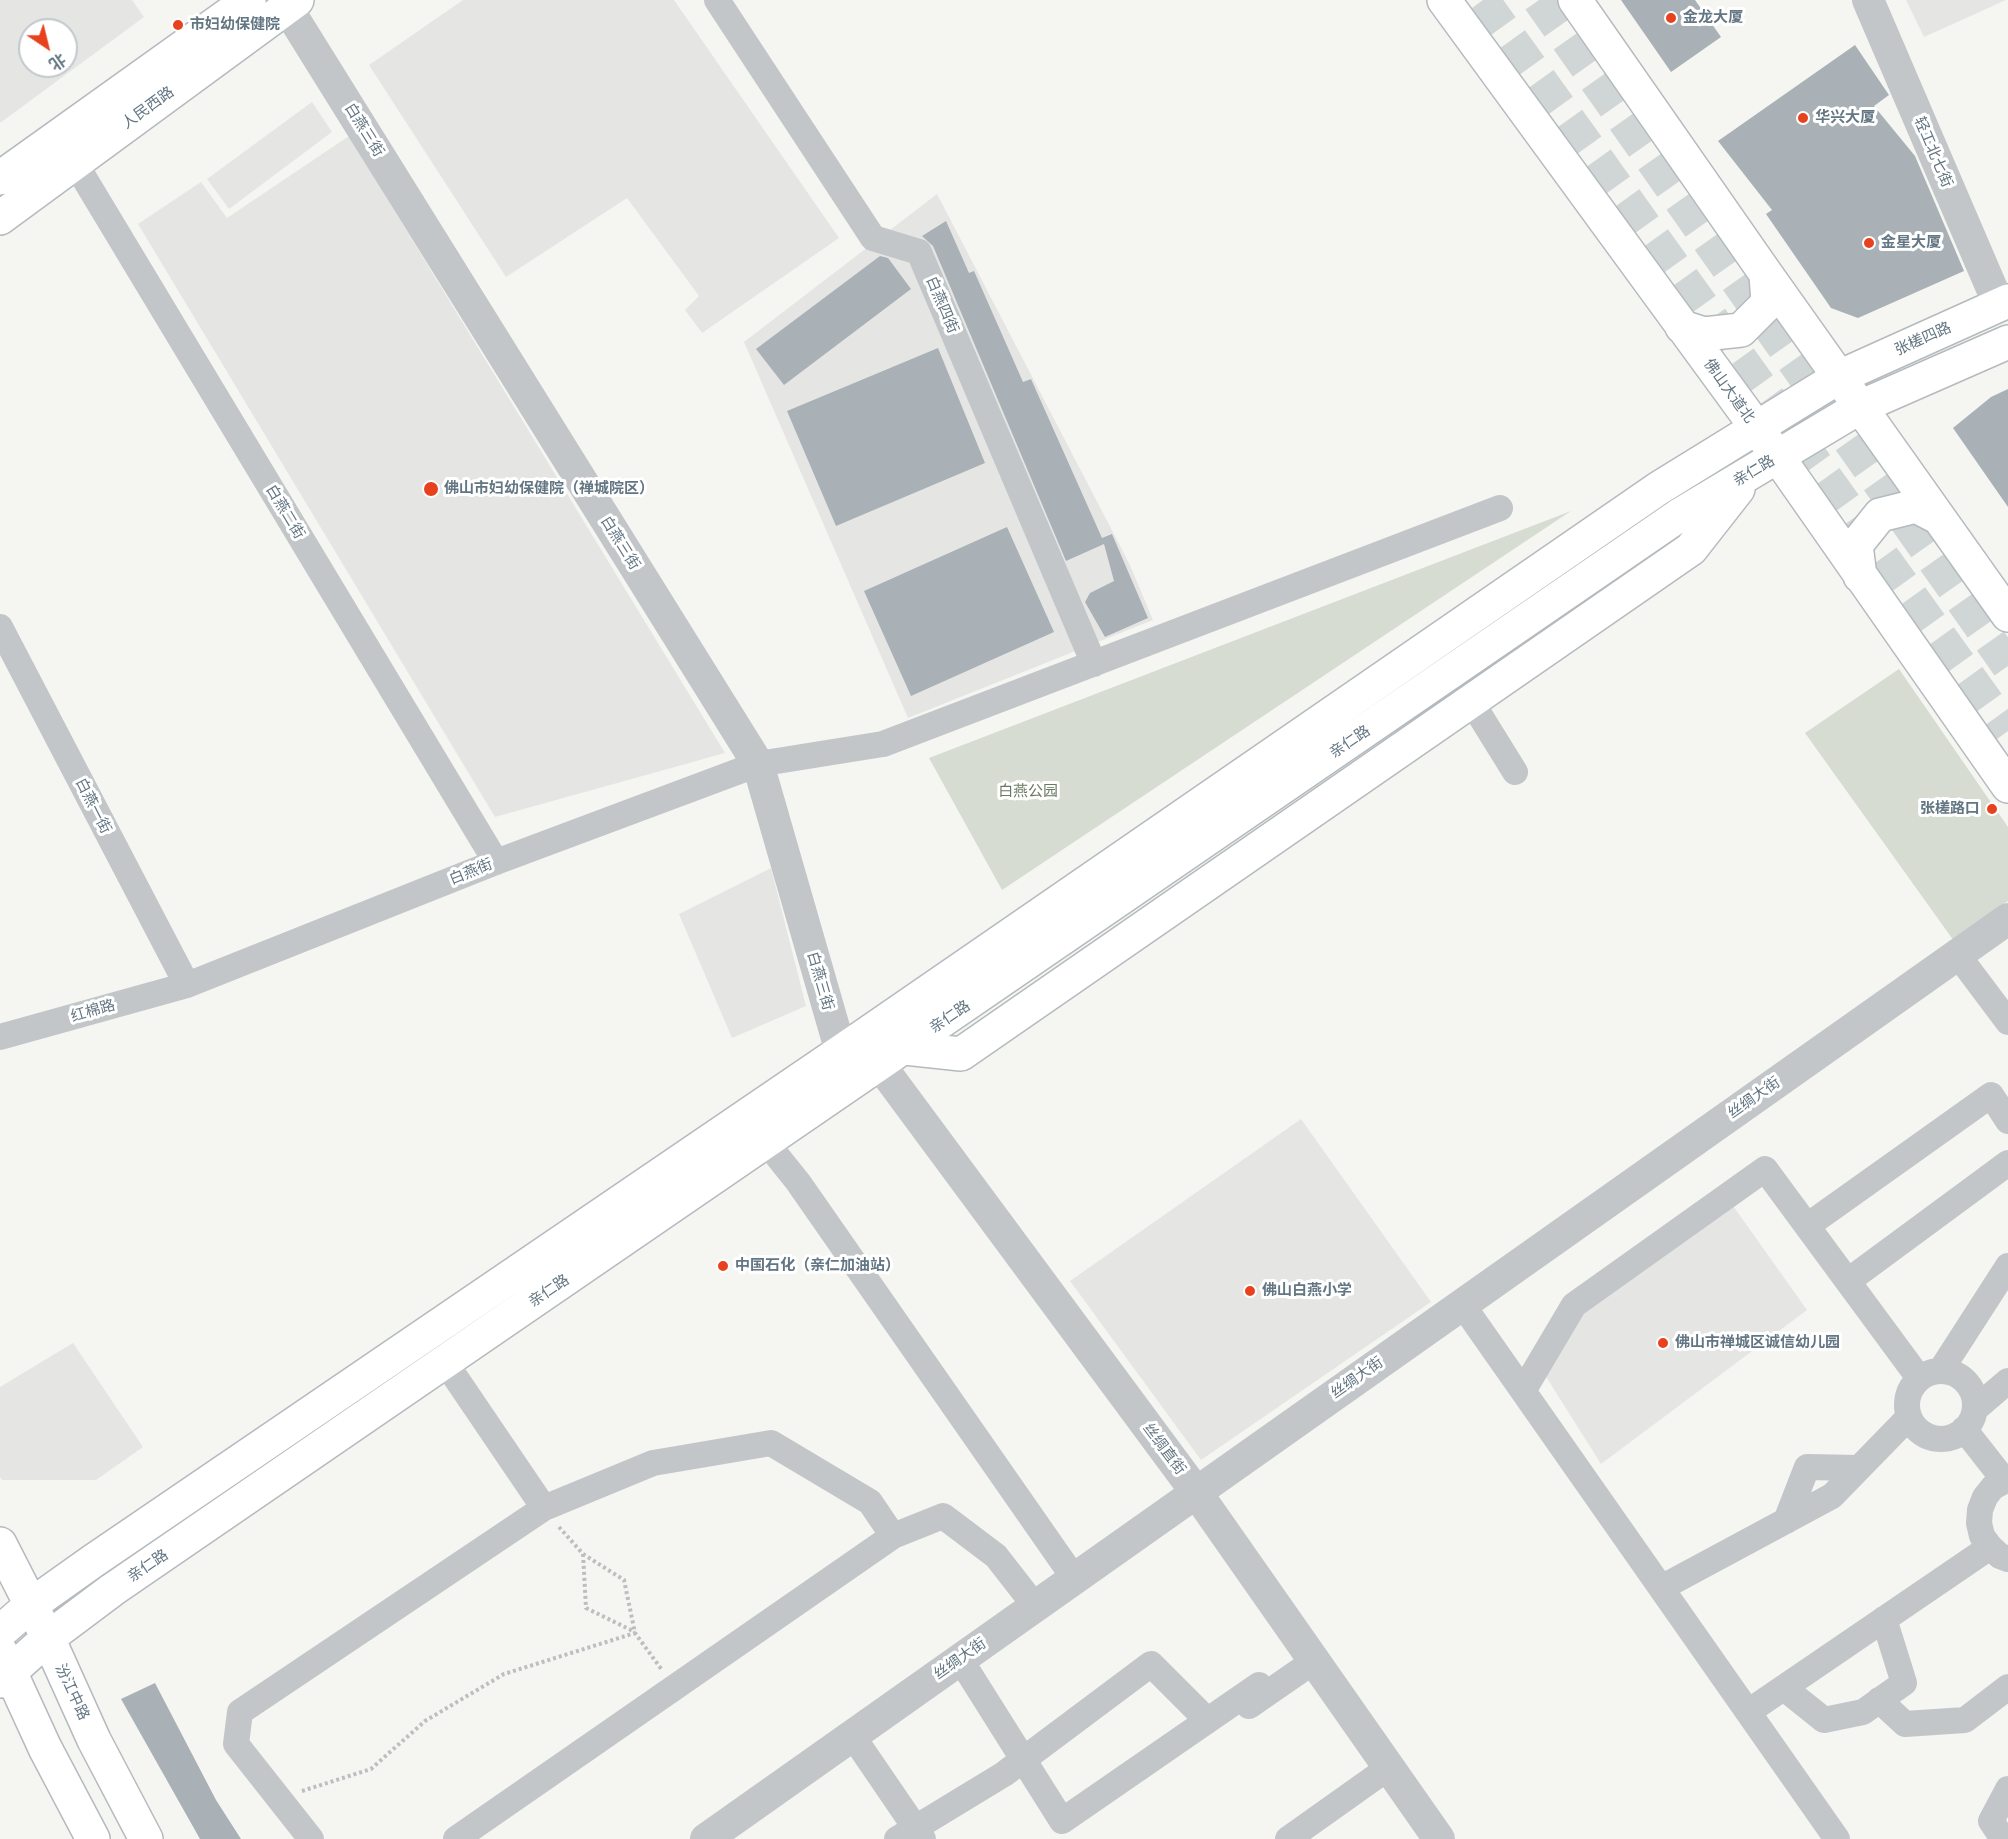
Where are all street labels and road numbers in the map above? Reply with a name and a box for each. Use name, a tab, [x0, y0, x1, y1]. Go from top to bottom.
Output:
street label: 人民西路	[118, 83, 178, 133]
street label: 白燕三街	[340, 100, 388, 160]
street label: 轻工北七街	[1910, 114, 1956, 190]
street label: 白燕四街	[922, 274, 962, 336]
street label: 张槎四路	[1892, 319, 1954, 359]
street label: 佛山大道北	[1700, 355, 1758, 427]
street label: 亲仁路	[1730, 452, 1778, 490]
street label: 白燕二街	[262, 482, 308, 542]
street label: 白燕三街	[596, 513, 644, 573]
street label: 亲仁路	[1326, 722, 1374, 762]
street label: 白燕一街	[71, 775, 115, 837]
street label: 白燕街	[447, 855, 495, 889]
street label: 白燕三街	[803, 950, 837, 1012]
street label: 红棉路	[69, 996, 117, 1026]
street label: 亲仁路	[926, 997, 974, 1037]
street label: 丝绸大街	[1724, 1073, 1784, 1123]
street label: 亲仁路	[525, 1271, 573, 1311]
street label: 丝绸大街	[1327, 1353, 1387, 1403]
street label: 丝绸直街	[1139, 1420, 1189, 1478]
street label: 亲仁路	[124, 1546, 172, 1586]
street label: 丝绸大街	[930, 1634, 990, 1684]
street label: 汾江中路	[51, 1661, 93, 1723]

